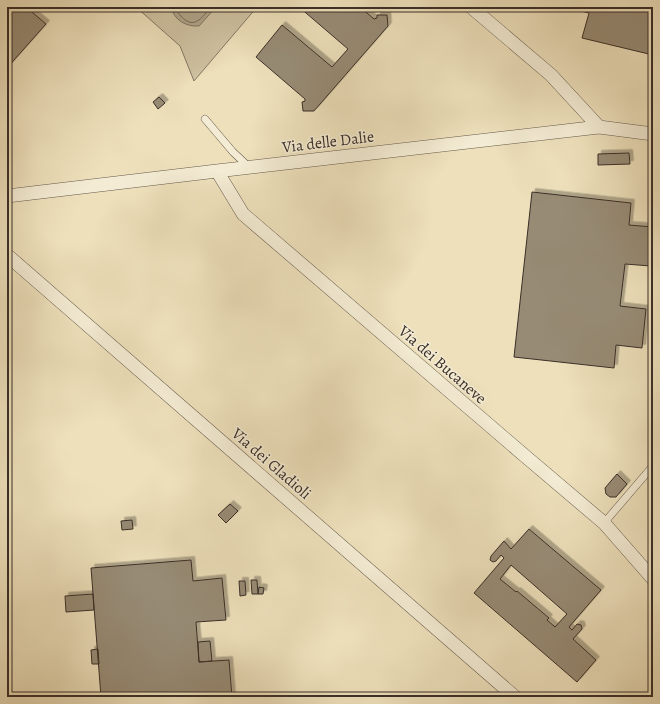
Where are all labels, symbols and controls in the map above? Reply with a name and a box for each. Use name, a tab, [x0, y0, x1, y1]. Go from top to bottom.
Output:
street label: Via delle Dalie	[280, 125, 375, 159]
street label: Via dei Bucaneve	[393, 320, 491, 409]
street label: Via dei Gladioli	[226, 422, 316, 505]

